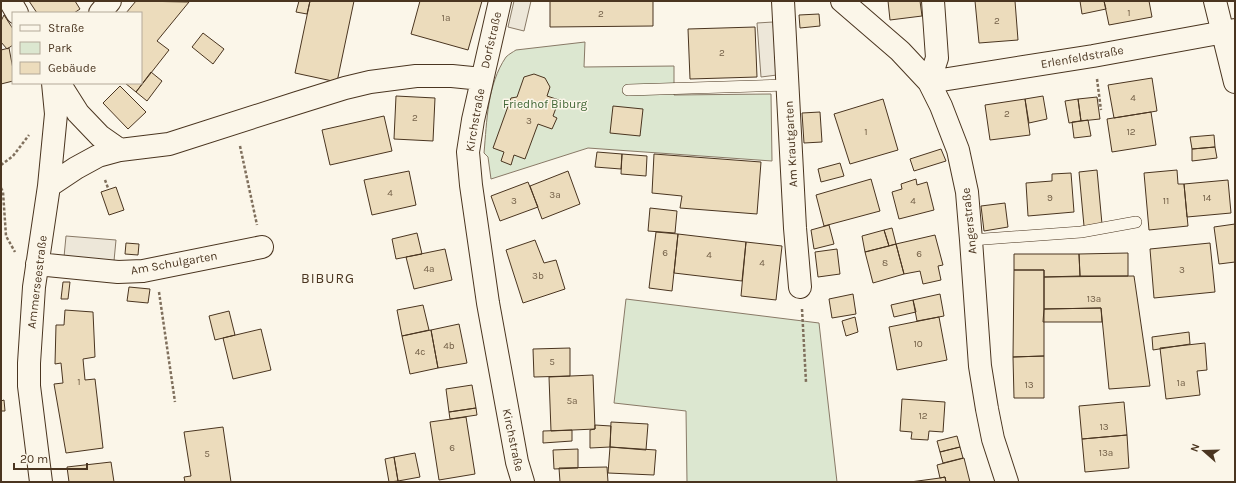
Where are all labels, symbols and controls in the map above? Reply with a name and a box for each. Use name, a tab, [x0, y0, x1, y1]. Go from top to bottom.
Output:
house number: 1	[1127, 7, 1131, 19]
house number: 2	[598, 8, 604, 20]
street label: Dorfstraße	[478, 10, 504, 70]
legend	[12, 12, 142, 84]
house number: 1a	[442, 12, 450, 24]
house number: 2	[994, 15, 1000, 27]
text: Straße	[48, 21, 84, 35]
text: Park	[48, 41, 73, 55]
street label: Erlenfeldstraße	[1039, 43, 1125, 71]
house number: 2	[719, 47, 725, 59]
text: Gebäude	[48, 61, 96, 75]
street label: Kirchstraße	[463, 87, 487, 153]
house number: 4	[1130, 92, 1136, 104]
park label: Friedhof Biburg	[503, 97, 588, 111]
street label: Am Krautgarten	[782, 100, 800, 188]
house number: 2	[1004, 108, 1010, 120]
house number: 2	[412, 112, 418, 124]
house number: 3	[526, 115, 532, 127]
house number: 1	[864, 126, 868, 138]
house number: 12	[1126, 126, 1136, 138]
house number: 4	[387, 187, 393, 199]
street label: Angerstraße	[959, 187, 979, 255]
house number: 3a	[549, 189, 561, 201]
house number: 9	[1047, 192, 1053, 204]
house number: 14	[1203, 192, 1212, 204]
house number: 3	[511, 195, 517, 207]
house number: 4	[910, 195, 916, 207]
house number: 11	[1163, 195, 1169, 207]
street label: Ammerseestraße	[24, 235, 50, 329]
house number: 6	[662, 247, 668, 259]
street label: Am Schulgarten	[129, 248, 219, 278]
house number: 6	[916, 248, 922, 260]
house number: 4	[706, 249, 712, 261]
house number: 4	[759, 257, 765, 269]
house number: 8	[882, 257, 888, 269]
house number: 4a	[423, 263, 435, 275]
house number: 3	[1179, 264, 1185, 276]
district label: BIBURG	[301, 270, 355, 287]
house number: 3b	[532, 270, 544, 282]
house number: 13a	[1087, 293, 1101, 305]
house number: 10	[913, 338, 923, 350]
house number: 4b	[443, 340, 455, 352]
house number: 4c	[415, 346, 425, 358]
house number: 5	[549, 356, 555, 368]
house number: 1	[77, 376, 81, 388]
house number: 1a	[1177, 377, 1185, 389]
house number: 13	[1024, 379, 1034, 391]
house number: 5a	[566, 395, 578, 407]
street label: Kirchstraße	[500, 407, 526, 473]
house number: 12	[918, 410, 928, 422]
house number: 13	[1099, 421, 1109, 433]
north arrow	[1184, 431, 1224, 471]
house number: 6	[449, 442, 455, 454]
text: N	[1188, 442, 1203, 454]
scale bar	[14, 445, 87, 471]
house number: 13a	[1099, 447, 1113, 459]
house number: 5	[204, 448, 210, 460]
text: 20 m	[20, 452, 48, 466]

